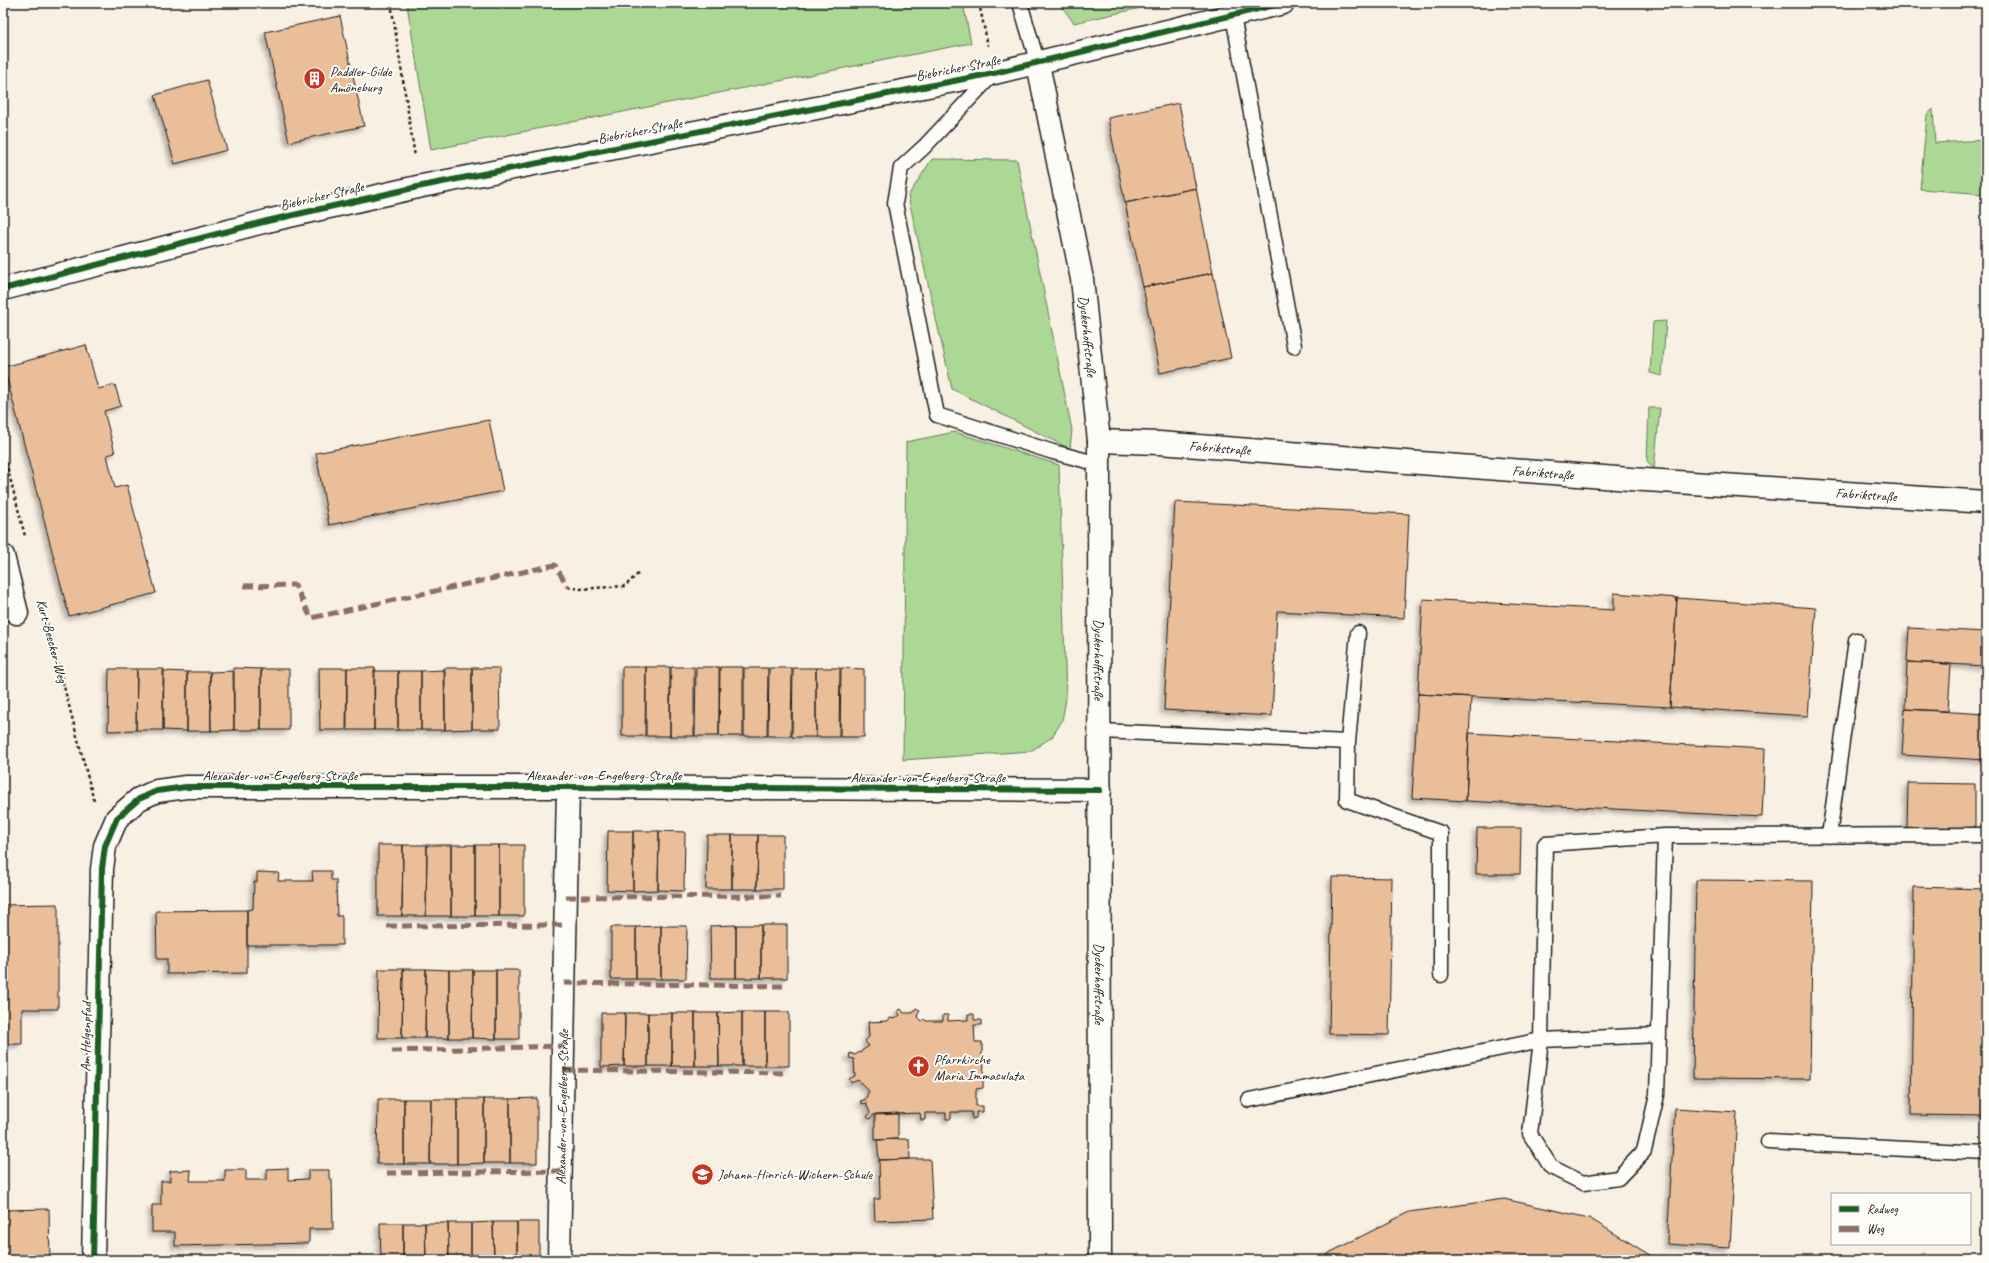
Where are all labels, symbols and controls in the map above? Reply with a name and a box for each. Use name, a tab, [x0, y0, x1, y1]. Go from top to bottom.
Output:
street label: Biebricher Straße	[915, 51, 1003, 84]
place label: Paddler-Gilde Amöneburg	[330, 63, 393, 96]
building icon: Paddler-Gilde Amöneburg	[302, 66, 328, 92]
street label: Biebricher Straße	[597, 114, 685, 147]
street label: Biebricher Straße	[279, 178, 367, 214]
street label: Dyckerhoffstraße	[1075, 295, 1101, 379]
street label: Fabrikstraße	[1189, 437, 1252, 459]
street label: Fabrikstraße	[1512, 462, 1575, 483]
street label: Fabrikstraße	[1835, 484, 1899, 505]
street label: Kurt-Beecker-Weg	[33, 597, 72, 686]
street label: Dyckerhoffstraße	[1091, 619, 1108, 702]
street label: Alexander-von-Engelberg-Straße	[203, 767, 359, 784]
street label: Alexander-von-Engelberg-Straße	[527, 767, 683, 784]
street label: Alexander-von-Engelberg-Straße	[851, 769, 1007, 786]
street label: Dyckerhoffstraße	[1091, 943, 1108, 1026]
street label: Am Helgenpfad	[77, 1000, 95, 1072]
street label: Alexander-von-Engelberg-Straße	[552, 1028, 572, 1185]
place label: Pfarrkirche Maria Immaculata	[934, 1051, 1025, 1084]
church icon: Pfarrkirche Maria Immaculata	[906, 1054, 932, 1080]
school or university icon: Johann-Hinrich-Wichern-Schule	[689, 1161, 715, 1187]
place label: Johann-Hinrich-Wichern-Schule	[717, 1166, 874, 1183]
legend	[1831, 1193, 1971, 1245]
text: Radweg	[1867, 1201, 1898, 1217]
text: Weg	[1867, 1221, 1885, 1237]

